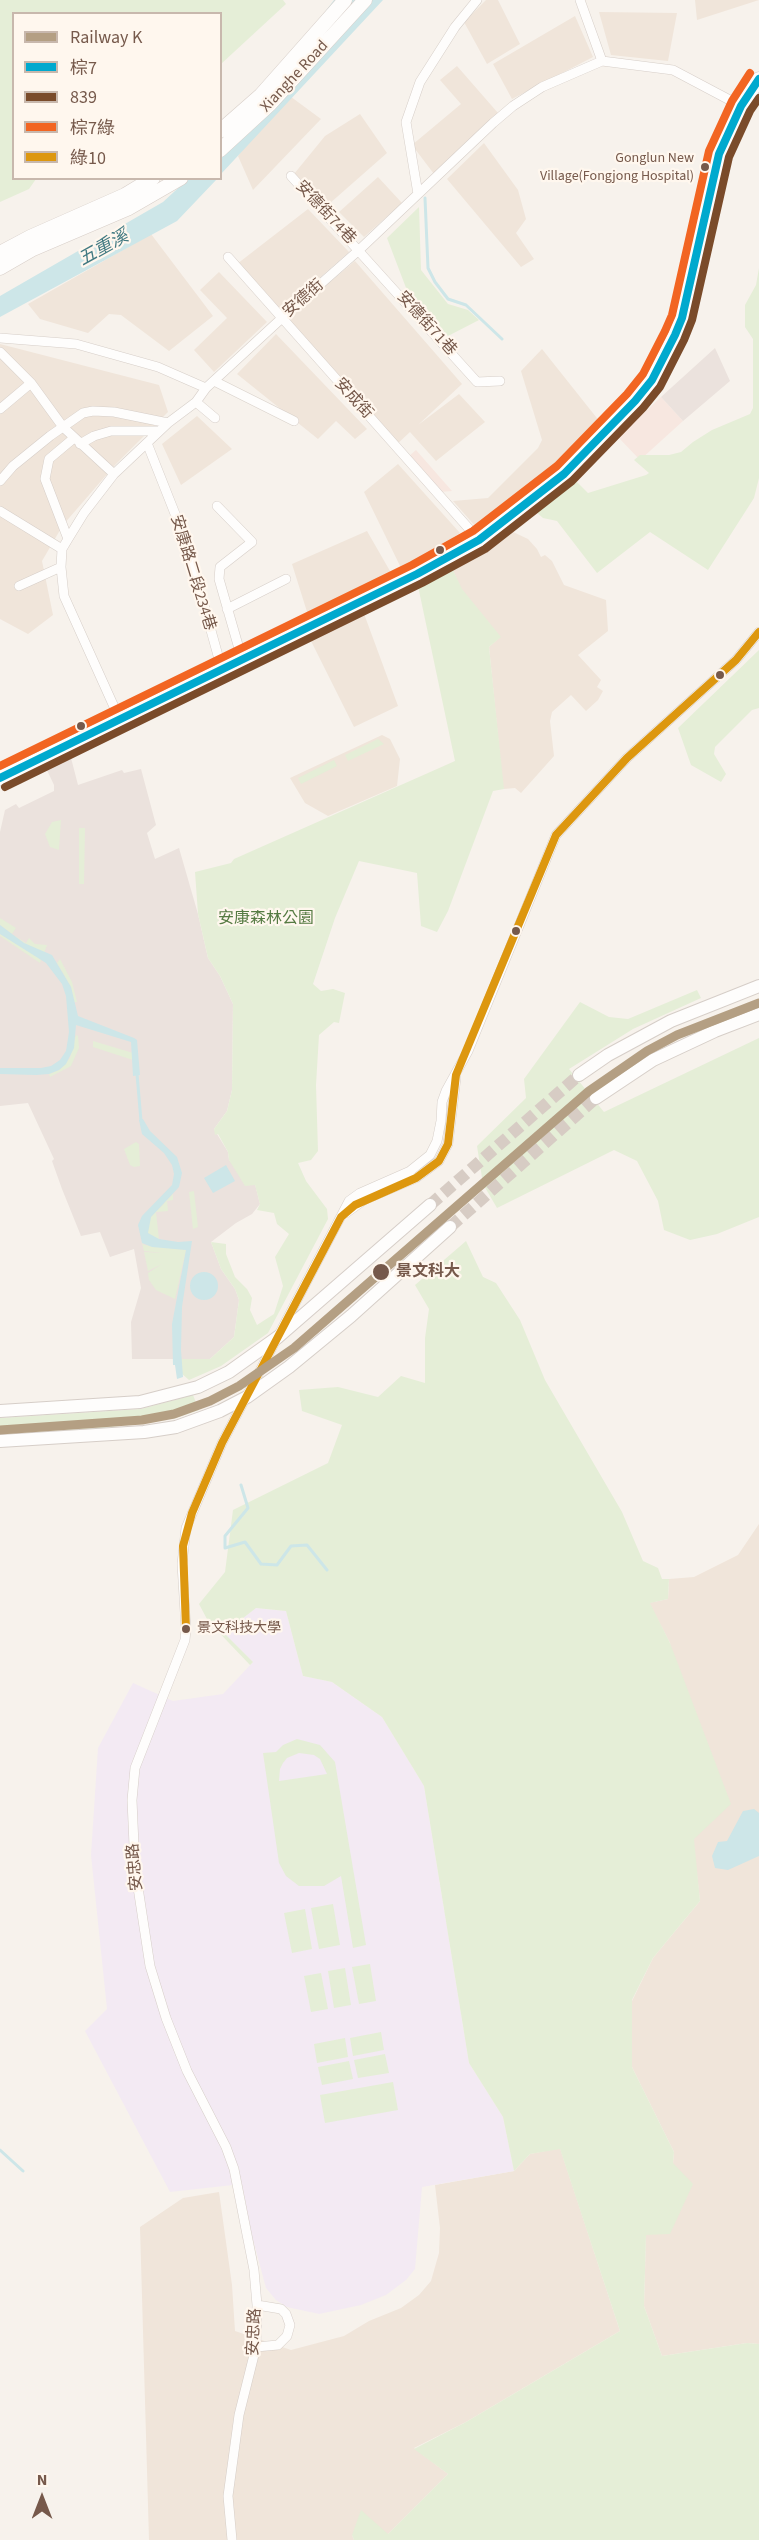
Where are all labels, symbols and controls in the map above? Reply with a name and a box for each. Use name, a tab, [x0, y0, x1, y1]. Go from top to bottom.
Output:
legend	[12, 12, 222, 180]
text: Railway K	[70, 25, 143, 50]
street label: Xianghe Road	[257, 37, 333, 117]
text: 棕7	[70, 56, 97, 81]
text: 839	[70, 85, 97, 110]
text: 棕7綠	[70, 116, 115, 141]
text: 綠10	[70, 146, 106, 171]
place label: Gonglun New Village(Fongjong Hospital)	[540, 151, 694, 184]
marker: Gonglun New Village(Fongjong Hospital)	[699, 161, 711, 173]
street label: 安德街74巷	[291, 177, 359, 249]
water label: 五重溪	[75, 226, 133, 272]
street label: 安德街	[280, 276, 328, 322]
street label: 安德街71巷	[392, 288, 460, 360]
street label: 安成街	[330, 375, 376, 423]
street label: 安康路二段234巷	[165, 513, 219, 633]
unlabelled marker	[434, 544, 446, 556]
unlabelled marker	[714, 669, 726, 681]
unlabelled marker	[75, 720, 87, 732]
park label: 安康森林公園	[218, 909, 314, 929]
unlabelled marker	[510, 925, 522, 937]
marker: 景文科大	[371, 1262, 391, 1282]
place label: 景文科大	[396, 1262, 460, 1282]
place label: 景文科技大學	[197, 1621, 281, 1637]
marker: 景文科技大學	[180, 1623, 192, 1635]
street label: 安忠路	[124, 1842, 148, 1892]
street label: 安忠路	[244, 2308, 266, 2356]
north arrow	[12, 2468, 72, 2528]
text: N	[37, 2469, 47, 2491]

